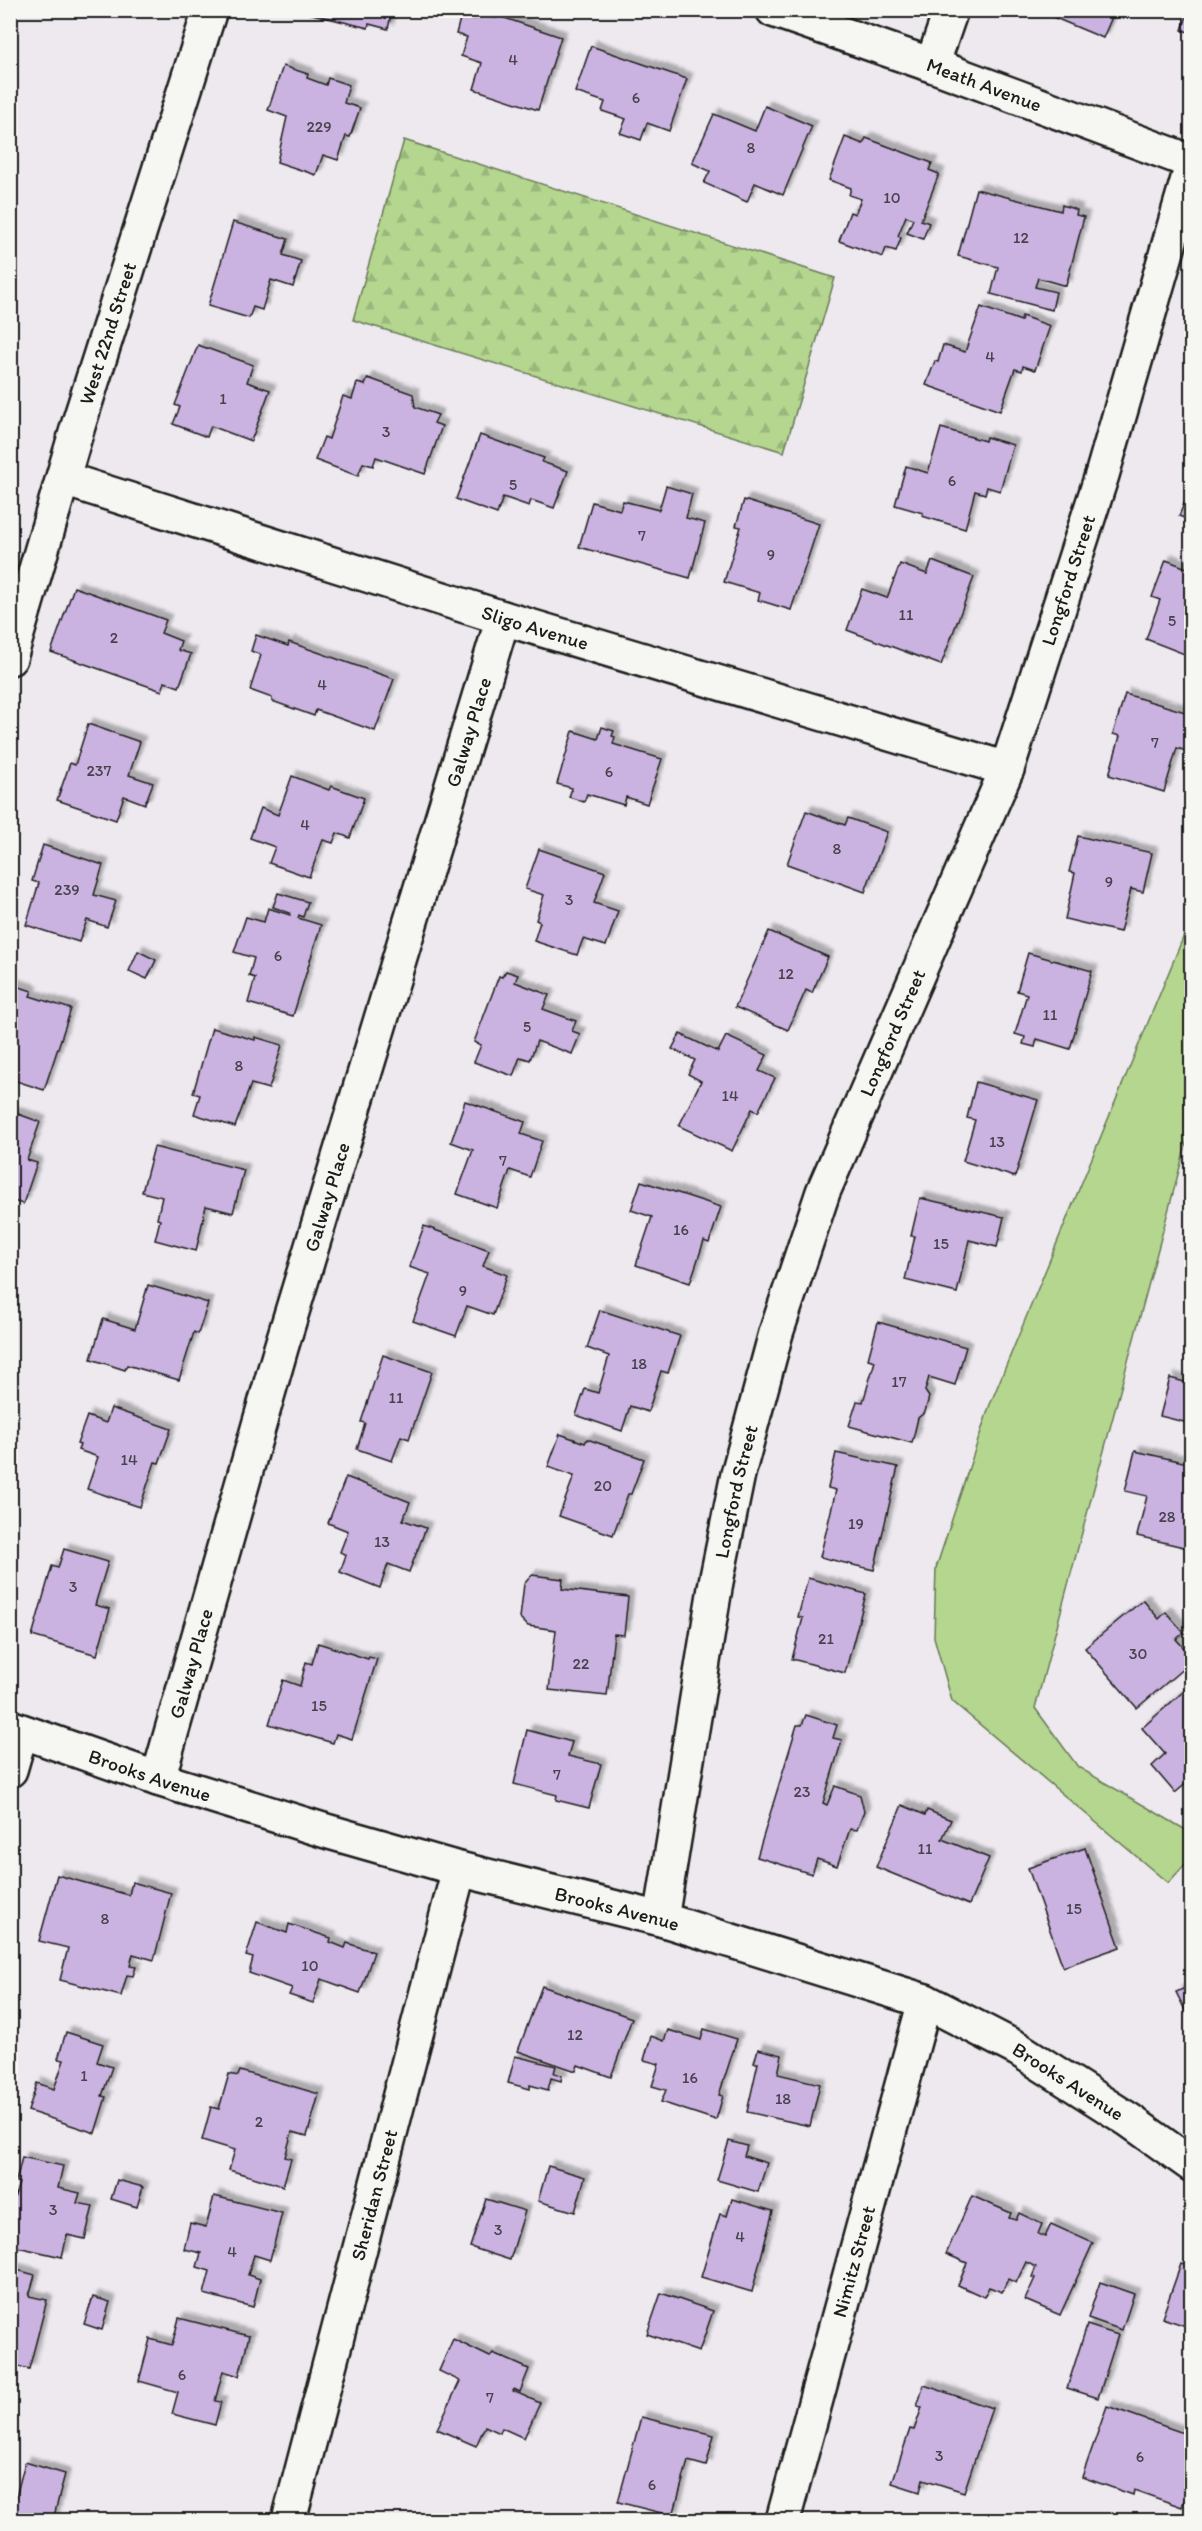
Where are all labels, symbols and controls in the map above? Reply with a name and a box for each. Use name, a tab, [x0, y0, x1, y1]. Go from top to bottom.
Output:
house number: 4	[508, 50, 518, 69]
street label: Meath Avenue	[923, 52, 1045, 117]
house number: 6	[632, 88, 640, 107]
house number: 229	[306, 117, 332, 136]
house number: 8	[747, 138, 756, 157]
house number: 10	[883, 188, 901, 207]
house number: 12	[1013, 228, 1030, 247]
street label: West 22nd Street	[74, 259, 141, 408]
house number: 4	[985, 347, 995, 366]
house number: 1	[219, 389, 227, 408]
house number: 3	[382, 422, 391, 441]
house number: 6	[948, 471, 956, 490]
house number: 5	[509, 475, 517, 494]
street label: Longford Street	[1036, 511, 1100, 649]
house number: 7	[638, 526, 646, 545]
house number: 9	[767, 545, 775, 564]
street label: Sligo Avenue	[479, 600, 591, 655]
house number: 11	[899, 605, 914, 624]
house number: 5	[1168, 611, 1176, 630]
house number: 2	[110, 628, 119, 647]
street label: Galway Place	[440, 674, 496, 790]
house number: 4	[317, 675, 327, 694]
house number: 7	[1151, 733, 1159, 752]
house number: 237	[86, 761, 112, 780]
house number: 6	[605, 762, 613, 781]
house number: 4	[300, 815, 310, 834]
house number: 8	[833, 839, 842, 858]
house number: 9	[1105, 872, 1113, 891]
house number: 239	[54, 880, 80, 899]
house number: 3	[565, 890, 574, 909]
house number: 6	[274, 946, 282, 965]
house number: 12	[778, 964, 795, 983]
street label: Longford Street	[854, 965, 931, 1100]
house number: 11	[1043, 1005, 1058, 1024]
house number: 5	[523, 1017, 531, 1036]
house number: 8	[235, 1056, 244, 1075]
house number: 14	[721, 1086, 739, 1105]
house number: 13	[989, 1132, 1005, 1151]
street label: Galway Place	[299, 1139, 355, 1255]
house number: 7	[499, 1151, 507, 1170]
house number: 16	[673, 1220, 689, 1239]
house number: 15	[933, 1234, 949, 1253]
house number: 9	[459, 1281, 467, 1300]
house number: 18	[631, 1354, 647, 1373]
house number: 17	[891, 1372, 907, 1391]
house number: 11	[389, 1388, 404, 1407]
street label: Longford Street	[709, 1422, 763, 1560]
house number: 14	[120, 1450, 138, 1469]
house number: 20	[594, 1476, 612, 1495]
house number: 28	[1158, 1507, 1176, 1526]
house number: 19	[848, 1514, 864, 1533]
house number: 13	[374, 1532, 390, 1551]
house number: 3	[69, 1577, 78, 1596]
street label: Galway Place	[164, 1606, 218, 1721]
house number: 21	[818, 1629, 834, 1648]
house number: 30	[1129, 1644, 1147, 1663]
house number: 22	[573, 1654, 590, 1673]
house number: 15	[311, 1696, 327, 1715]
street label: Brooks Avenue	[85, 1744, 214, 1807]
house number: 7	[553, 1765, 561, 1784]
house number: 23	[793, 1782, 811, 1801]
house number: 11	[918, 1839, 933, 1858]
street label: Brooks Avenue	[552, 1881, 682, 1936]
house number: 15	[1066, 1899, 1082, 1918]
house number: 8	[101, 1909, 110, 1928]
house number: 10	[301, 1956, 319, 1975]
house number: 12	[567, 2025, 584, 2044]
street label: Brooks Avenue	[1008, 2037, 1129, 2126]
house number: 1	[80, 2066, 88, 2085]
house number: 16	[682, 2068, 698, 2087]
house number: 18	[775, 2089, 791, 2108]
house number: 2	[255, 2112, 264, 2131]
street label: Sheridan Street	[345, 2127, 403, 2263]
house number: 3	[49, 2200, 58, 2219]
street label: Nimitz Street	[827, 2203, 880, 2320]
house number: 3	[494, 2220, 503, 2239]
house number: 4	[735, 2227, 745, 2246]
house number: 4	[227, 2242, 237, 2261]
house number: 6	[178, 2365, 186, 2384]
house number: 7	[486, 2388, 494, 2407]
house number: 3	[935, 2446, 944, 2465]
house number: 6	[1136, 2447, 1144, 2466]
house number: 6	[648, 2475, 656, 2494]

